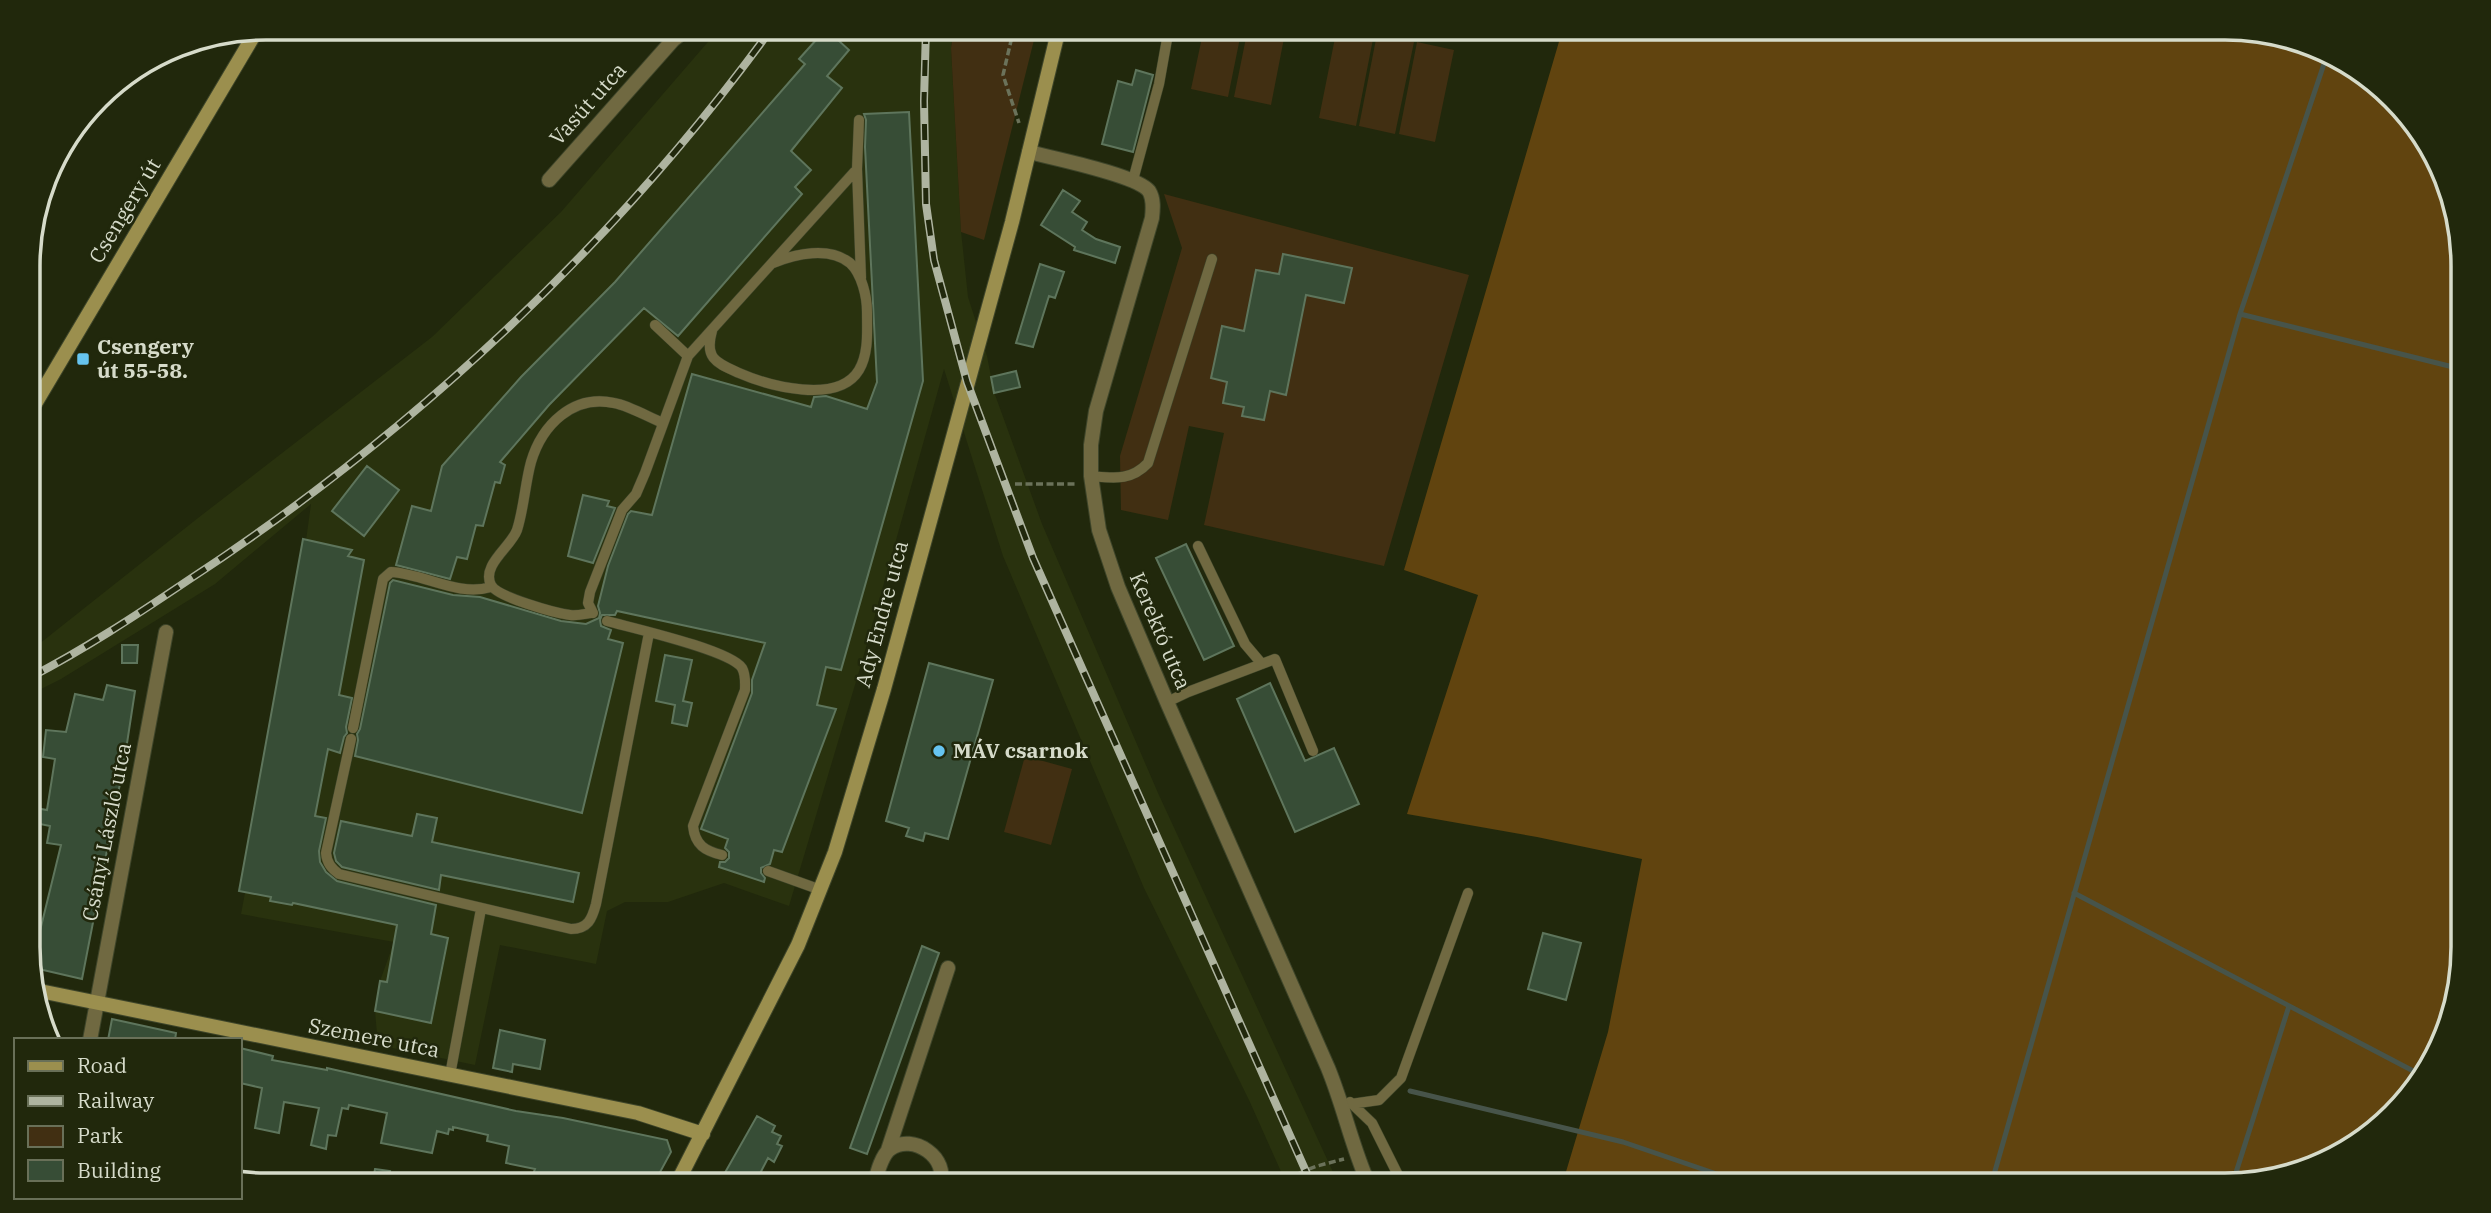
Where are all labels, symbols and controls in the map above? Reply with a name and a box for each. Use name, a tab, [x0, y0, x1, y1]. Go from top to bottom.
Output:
street label: Vasút utca	[543, 56, 632, 151]
street label: Csengery út	[82, 153, 166, 268]
place label: Csengery út 55-58.	[97, 332, 194, 384]
marker: Csengery út 55-58.	[75, 351, 91, 367]
street label: Ady Endre utca	[848, 537, 914, 690]
street label: Kerektó utca	[1124, 568, 1198, 694]
place label: MÁV csarnok	[953, 736, 1088, 764]
street label: Csányi László utca	[75, 740, 137, 923]
marker: MÁV csarnok	[931, 743, 947, 759]
street label: Szemere utca	[306, 1011, 442, 1063]
legend	[14, 1038, 242, 1199]
text: Road	[77, 1051, 127, 1079]
text: Railway	[77, 1086, 155, 1114]
text: Park	[77, 1121, 124, 1149]
text: Building	[77, 1156, 162, 1184]

